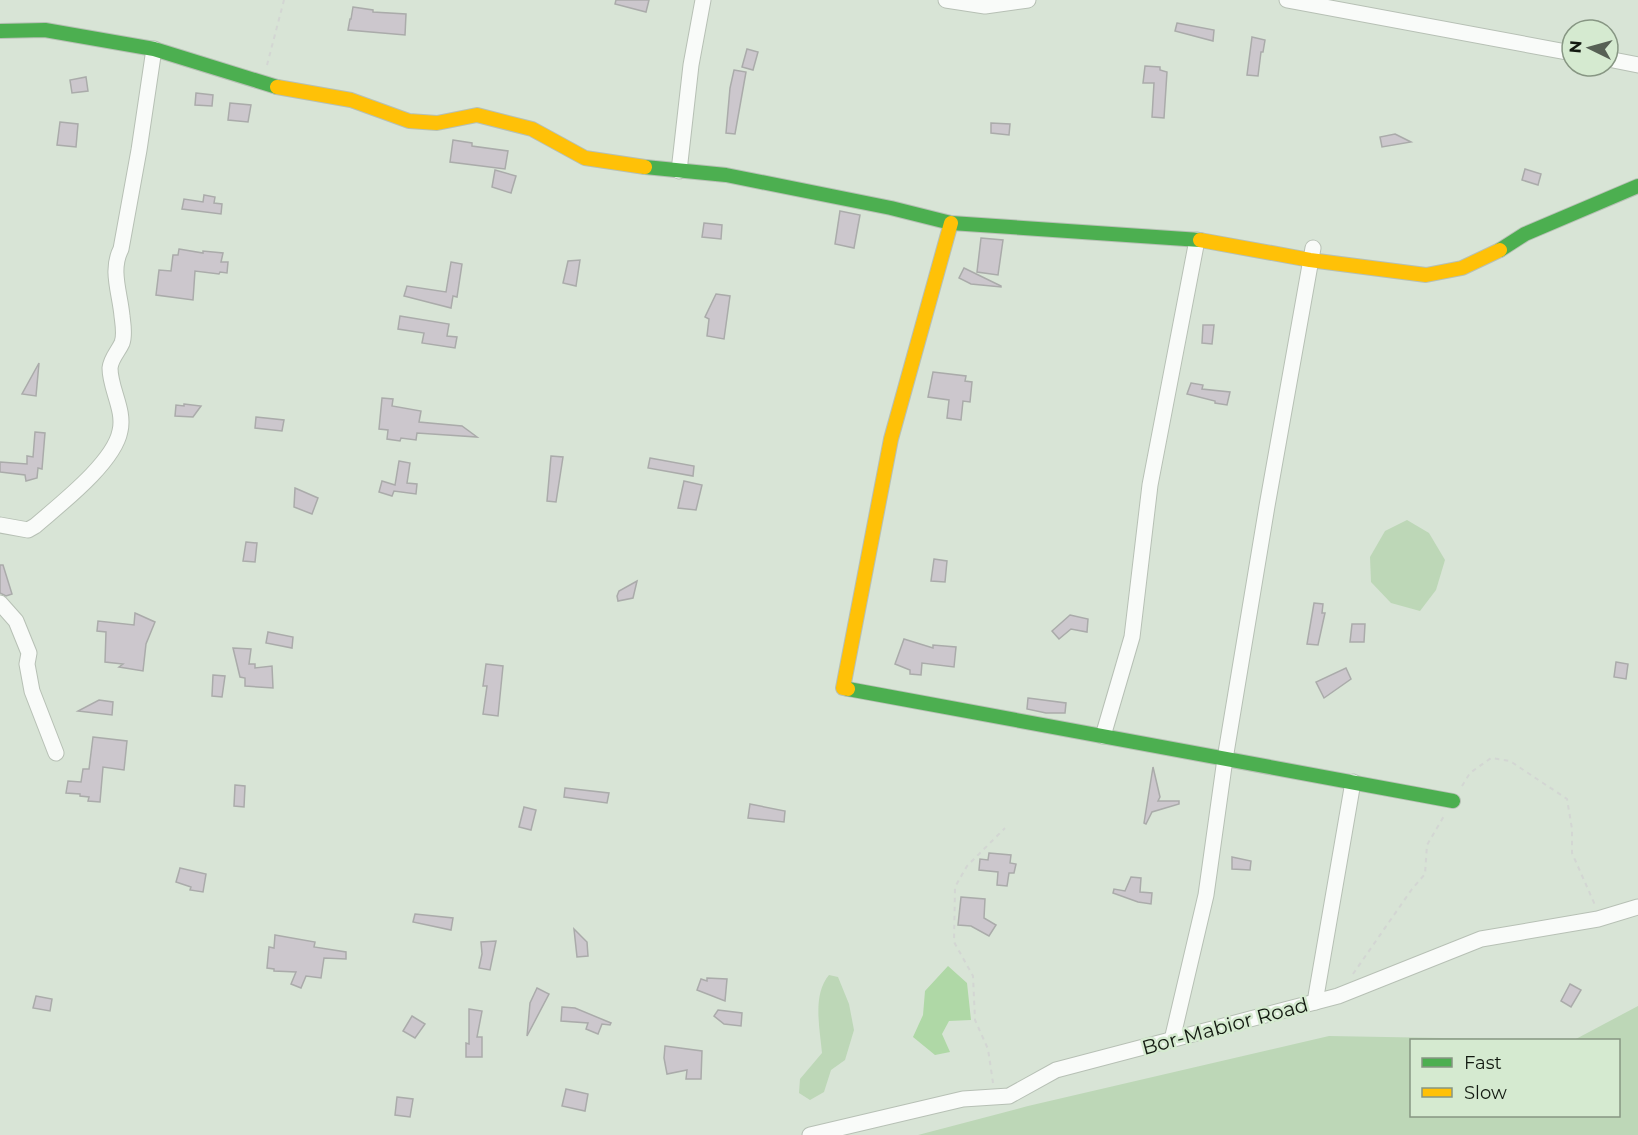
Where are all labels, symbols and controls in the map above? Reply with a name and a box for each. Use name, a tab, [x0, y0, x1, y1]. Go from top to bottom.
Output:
north arrow	[1560, 18, 1620, 78]
text: N	[1566, 39, 1586, 54]
street label: Bor-Mabior Road	[1139, 992, 1311, 1060]
legend	[1410, 1039, 1620, 1117]
text: Fast	[1464, 1052, 1502, 1074]
text: Slow	[1464, 1082, 1507, 1104]

